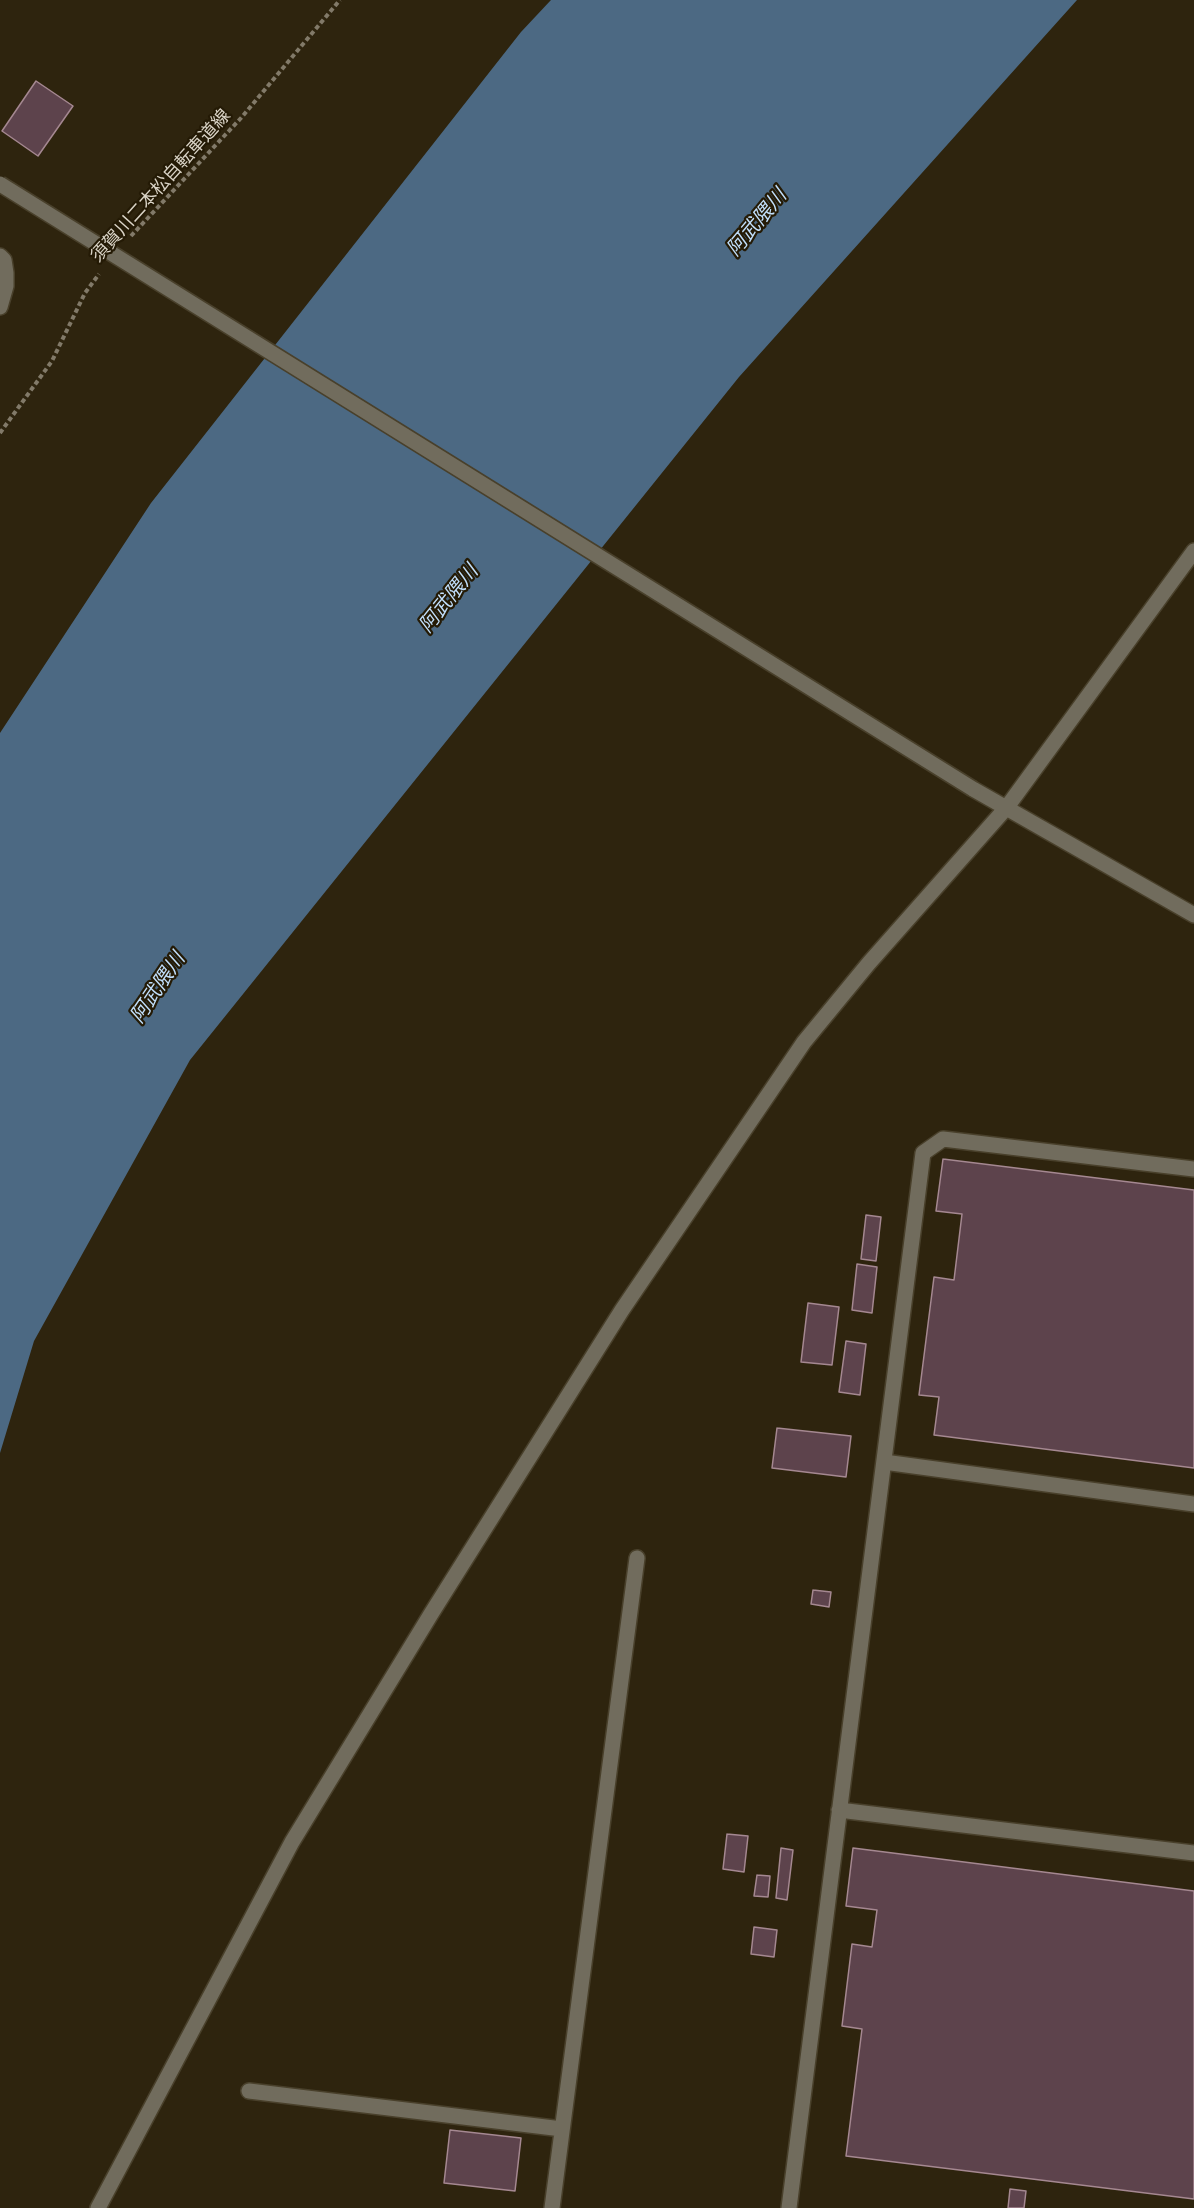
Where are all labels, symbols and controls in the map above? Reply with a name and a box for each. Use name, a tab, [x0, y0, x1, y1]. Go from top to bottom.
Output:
street label: 須賀川二本松自転車道線	[87, 105, 235, 267]
water label: 阿武隈川	[722, 185, 792, 261]
water label: 阿武隈川	[415, 560, 483, 638]
water label: 阿武隈川	[126, 948, 190, 1028]

